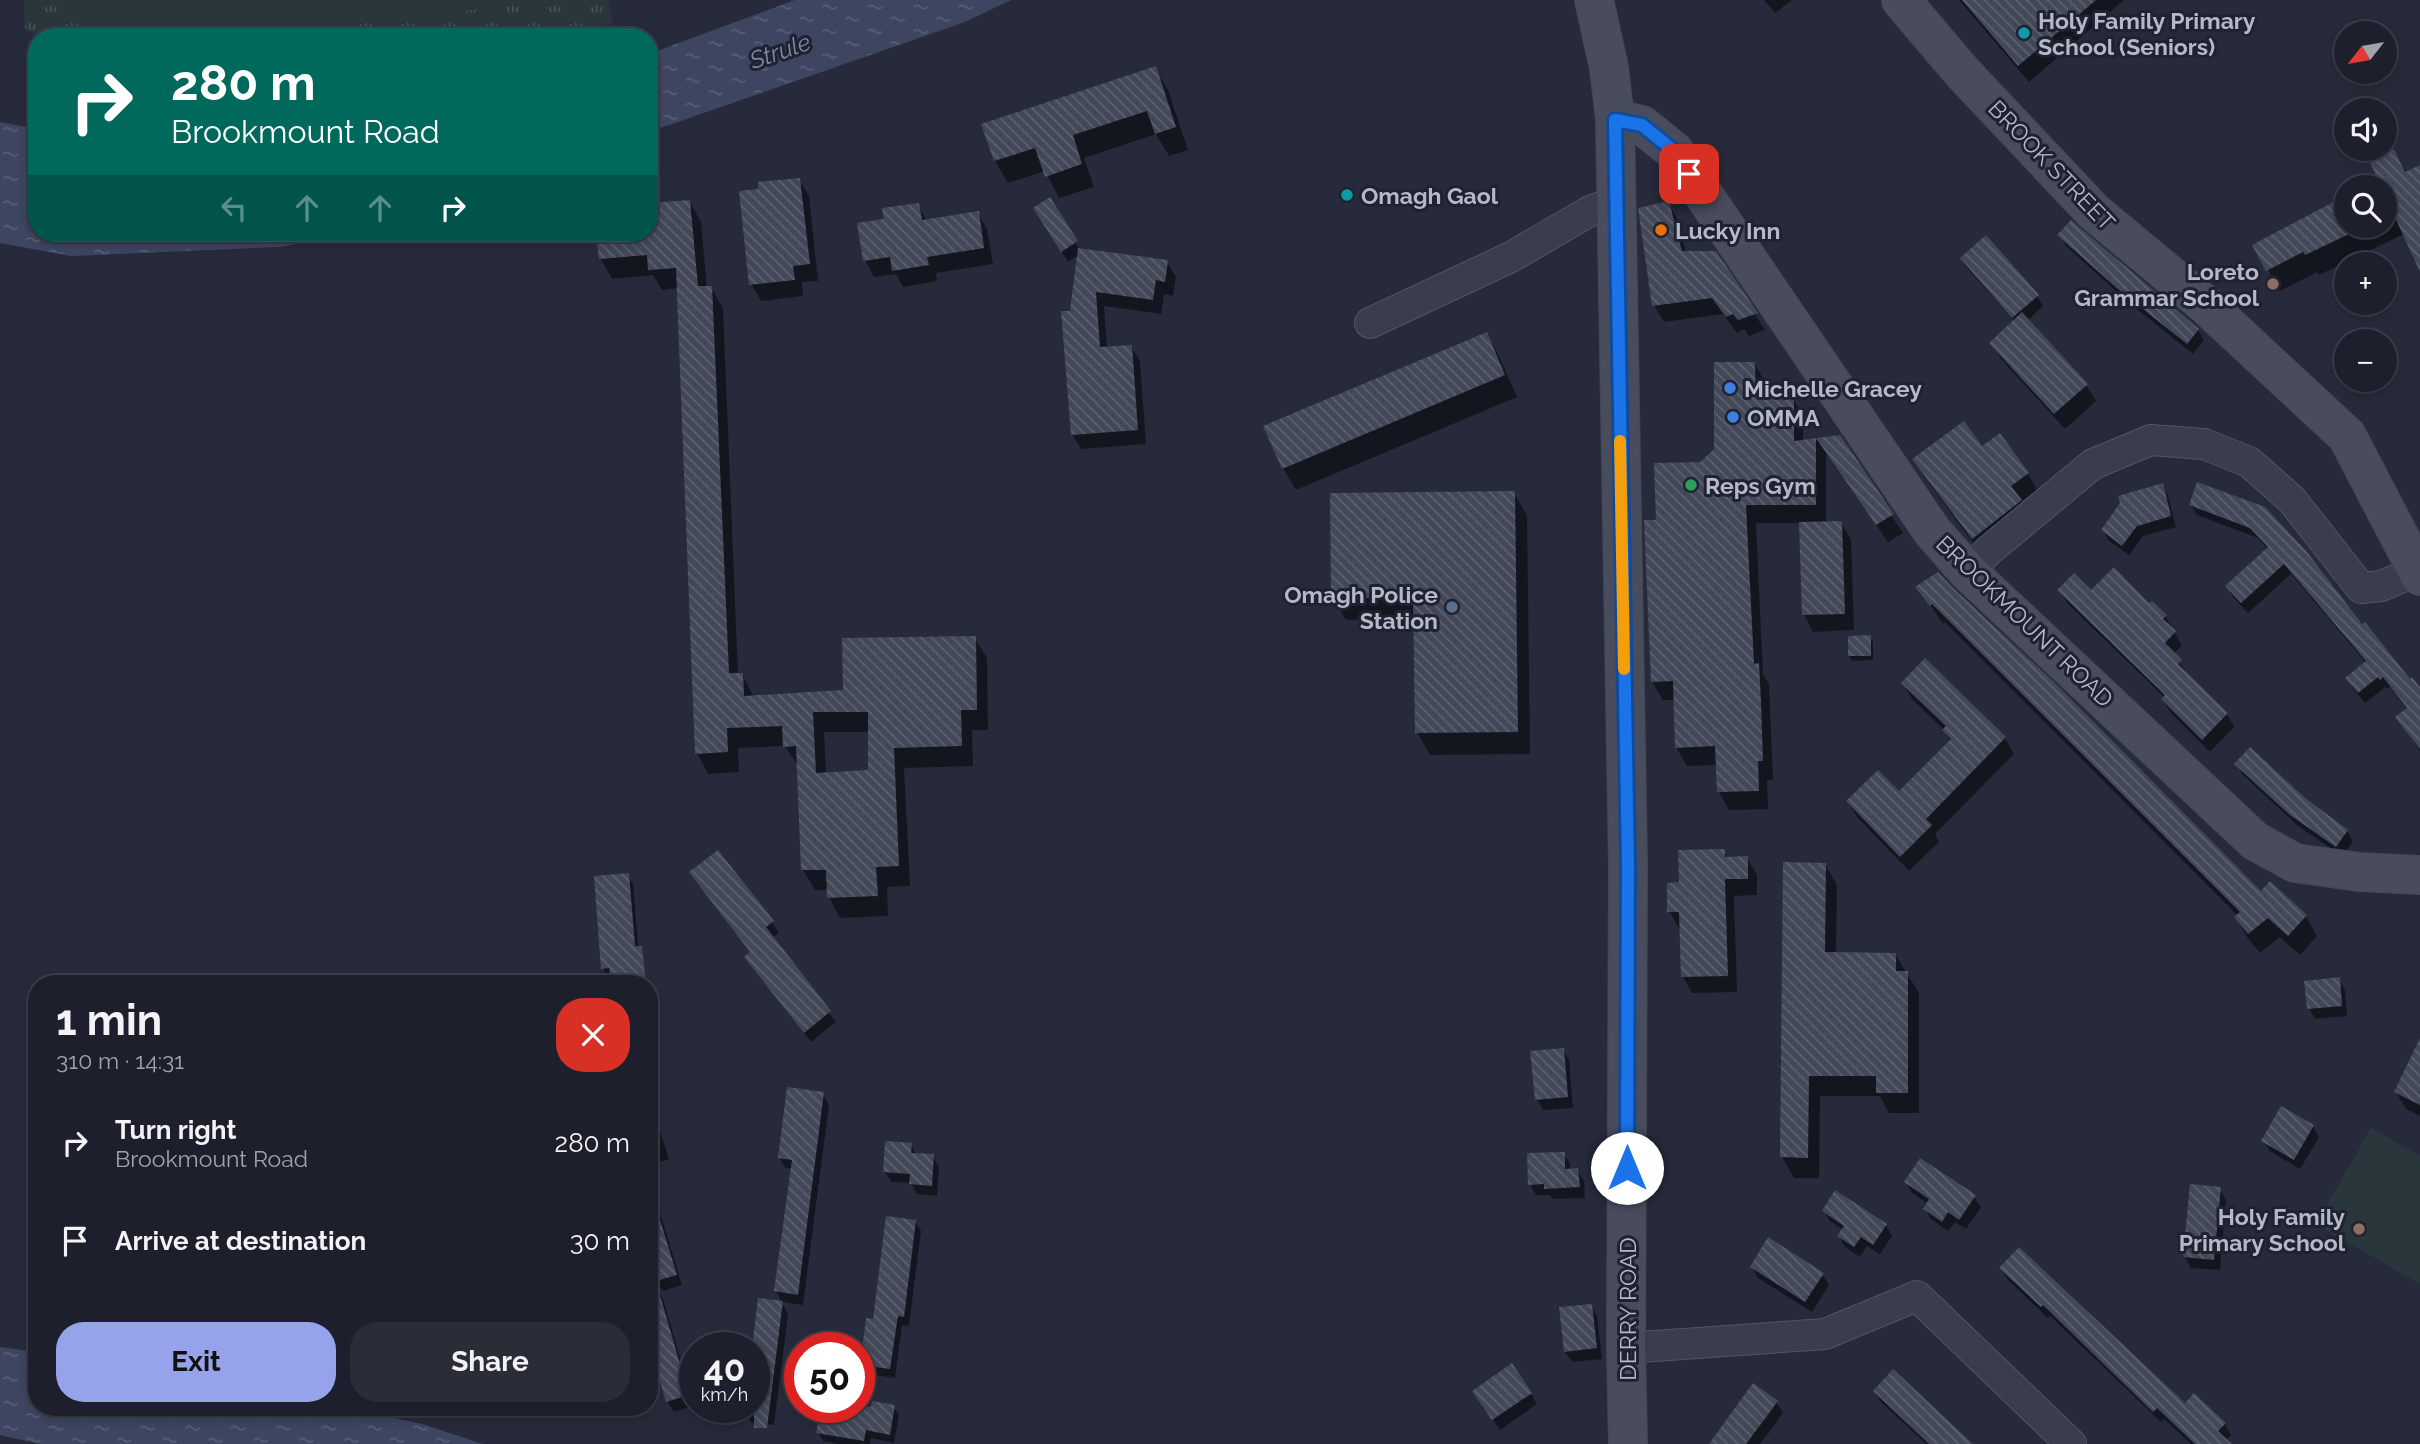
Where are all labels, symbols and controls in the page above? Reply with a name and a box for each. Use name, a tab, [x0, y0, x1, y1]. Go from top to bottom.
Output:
place label: Holy Family Primary School (Seniors)	[2038, 7, 2256, 60]
north arrow	[2334, 21, 2398, 84]
map controls	[2334, 21, 2397, 392]
marker: Holy Family Primary School (Seniors)	[2016, 25, 2032, 41]
water label: Strule	[745, 27, 814, 75]
text: 280 m	[171, 54, 316, 111]
icon: right	[56, 56, 147, 147]
street label: BROOK STREET	[1983, 94, 2121, 236]
button: sound	[2334, 98, 2397, 161]
text: Brookmount Road	[171, 113, 440, 150]
pin	[1659, 144, 1719, 204]
icon: arrive	[1670, 155, 1708, 193]
button: search	[2334, 175, 2397, 238]
place label: Omagh Gaol	[1361, 182, 1499, 209]
marker: Omagh Gaol	[1339, 187, 1355, 203]
icon: left	[215, 189, 253, 227]
icon: ahead	[288, 189, 326, 227]
icon: ahead	[361, 189, 399, 227]
icon: right	[434, 189, 472, 227]
place label: Lucky Inn	[1675, 217, 1780, 244]
marker: Lucky Inn	[1653, 222, 1669, 238]
button: +	[2334, 252, 2397, 315]
place label: Loreto Grammar School	[2074, 258, 2260, 311]
marker: Loreto Grammar School	[2265, 276, 2281, 292]
button: −	[2334, 329, 2397, 392]
place label: Michelle Gracey	[1744, 375, 1922, 402]
marker: Michelle Gracey	[1722, 380, 1738, 396]
place label: OMMA	[1747, 404, 1820, 431]
marker: OMMA	[1725, 409, 1741, 425]
place label: Reps Gym	[1705, 472, 1816, 499]
marker: Reps Gym	[1683, 477, 1699, 493]
street label: BROOKMOUNT ROAD	[1931, 530, 2119, 712]
place label: Omagh Police Station	[1284, 581, 1438, 634]
marker: Omagh Police Station	[1444, 599, 1460, 615]
text: 1 min	[56, 996, 162, 1045]
button: close	[556, 998, 630, 1072]
text: 310 m · 14:31	[56, 1047, 184, 1074]
text: Turn right	[115, 1115, 236, 1145]
icon: right	[56, 1124, 94, 1162]
text: 280 m	[555, 1128, 630, 1158]
position arrow	[1590, 1131, 1664, 1205]
text: Brookmount Road	[115, 1145, 308, 1172]
place label: Holy Family Primary School	[2179, 1203, 2346, 1256]
marker: Holy Family Primary School	[2351, 1221, 2367, 1237]
icon: arrive	[56, 1222, 94, 1260]
text: Arrive at destination	[115, 1226, 366, 1256]
text: 30 m	[570, 1226, 630, 1256]
street label: DERRY ROAD	[1614, 1237, 1641, 1381]
button: Exit	[56, 1322, 336, 1402]
button: Share	[350, 1322, 630, 1402]
speed limit sign: 50	[784, 1332, 875, 1423]
text: 40	[704, 1348, 745, 1389]
text: km/h	[701, 1384, 748, 1405]

